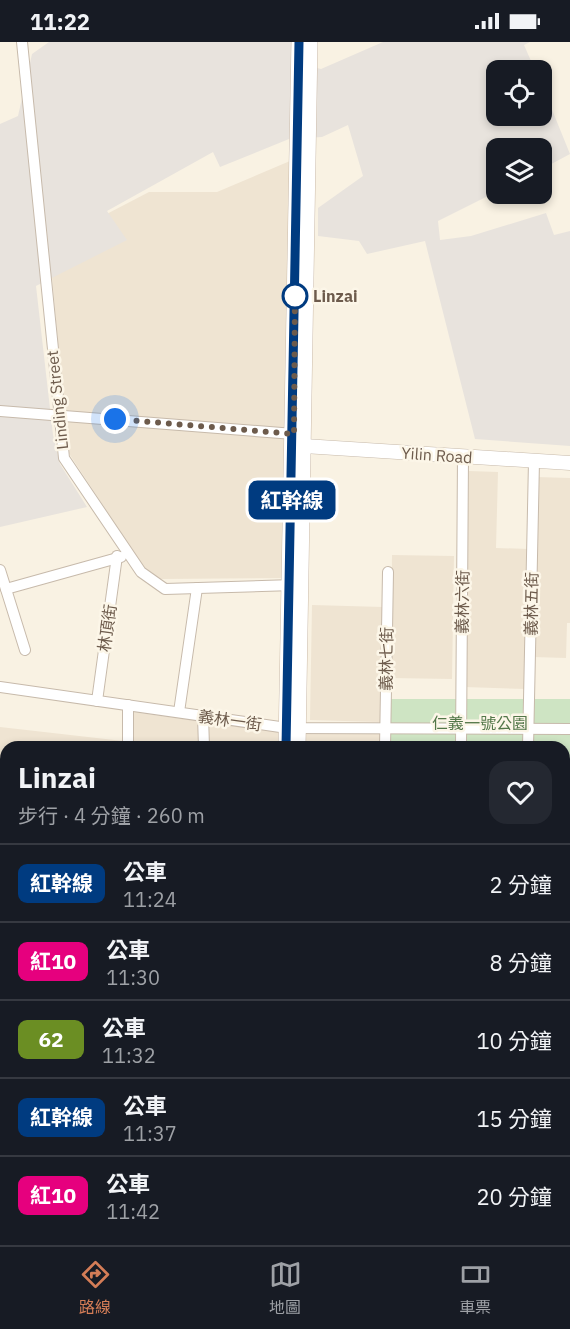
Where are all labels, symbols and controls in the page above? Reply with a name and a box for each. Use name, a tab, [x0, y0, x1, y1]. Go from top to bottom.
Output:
text: 11:22	[30, 7, 90, 36]
map controls	[486, 60, 552, 204]
button: locate	[486, 60, 552, 126]
button: layers	[486, 138, 552, 204]
marker: Linzai	[282, 283, 308, 309]
place label: Linzai	[313, 286, 358, 306]
street label: Linding Street	[42, 349, 72, 451]
your location	[100, 404, 130, 434]
street label: Yilin Road	[401, 443, 473, 467]
line badge: 紅幹線	[258, 480, 326, 520]
text: 紅幹線	[261, 486, 324, 514]
street label: 義林六街	[451, 570, 473, 634]
street label: 義林五街	[520, 572, 542, 636]
street label: 林頂街	[94, 603, 120, 653]
street label: 義林七街	[375, 627, 397, 691]
street label: 義林一街	[197, 706, 263, 734]
park label: 仁義一號公園	[432, 713, 528, 733]
text: Linzai	[18, 759, 96, 796]
button: heart	[489, 761, 552, 824]
text: 步行 · 4 分鐘 · 260 m	[18, 802, 205, 829]
text: 公車	[123, 857, 167, 886]
text: 紅幹線	[30, 869, 93, 897]
text: 2 分鐘	[490, 870, 552, 899]
text: 11:24	[123, 886, 177, 913]
text: 公車	[106, 935, 150, 964]
text: 紅10	[30, 947, 76, 975]
text: 8 分鐘	[490, 948, 552, 977]
text: 11:30	[106, 964, 160, 991]
text: 公車	[102, 1013, 146, 1042]
text: 62	[38, 1025, 64, 1053]
text: 10 分鐘	[476, 1026, 552, 1055]
text: 11:32	[102, 1042, 156, 1069]
text: 公車	[123, 1091, 167, 1120]
text: 紅幹線	[30, 1103, 93, 1131]
text: 15 分鐘	[476, 1104, 552, 1133]
text: 11:37	[123, 1120, 177, 1147]
text: 公車	[106, 1169, 150, 1198]
text: 紅10	[30, 1181, 76, 1209]
text: 20 分鐘	[476, 1182, 552, 1211]
text: 11:42	[106, 1198, 160, 1225]
tab: 路線	[79, 1258, 112, 1318]
tab: 地圖	[269, 1258, 302, 1318]
tab: 車票	[459, 1258, 492, 1318]

